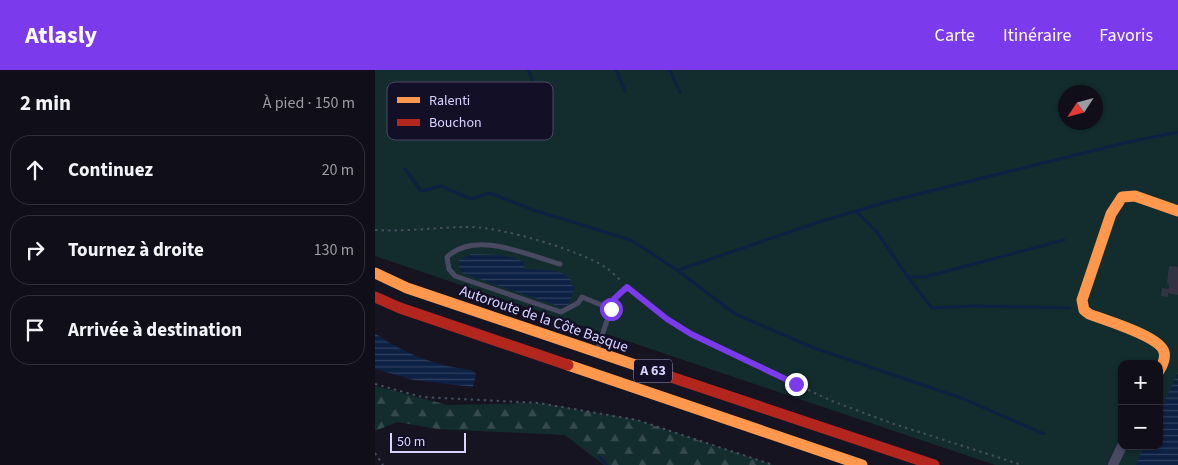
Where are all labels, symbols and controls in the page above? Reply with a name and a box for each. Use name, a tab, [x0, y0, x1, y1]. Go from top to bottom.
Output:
text: Atlasly	[25, 18, 97, 53]
text: Carte	[935, 23, 975, 48]
text: Itinéraire	[1003, 23, 1071, 48]
text: Favoris	[1099, 23, 1153, 48]
legend	[387, 82, 553, 140]
north arrow	[1058, 85, 1103, 130]
text: 2 min	[20, 88, 71, 118]
text: Ralenti	[429, 91, 470, 111]
text: À pied · 150 m	[263, 92, 355, 114]
text: Bouchon	[429, 113, 482, 133]
icon: ahead	[21, 156, 49, 184]
text: Continuez	[68, 157, 153, 184]
text: 20 m	[322, 159, 354, 181]
icon: right	[21, 236, 49, 264]
text: Tournez à droite	[68, 237, 204, 264]
text: 130 m	[314, 239, 354, 261]
street label: Autoroute de la Côte Basque	[457, 280, 631, 358]
route start	[600, 298, 623, 321]
icon: arrive	[21, 316, 49, 344]
text: Arrivée à destination	[68, 317, 242, 344]
road number: A 63	[634, 360, 672, 382]
map controls	[1118, 360, 1163, 450]
button: +	[1118, 360, 1163, 405]
route end	[785, 373, 808, 396]
button: −	[1118, 405, 1163, 450]
scale bar	[390, 430, 466, 453]
text: 50 m	[397, 432, 425, 452]

